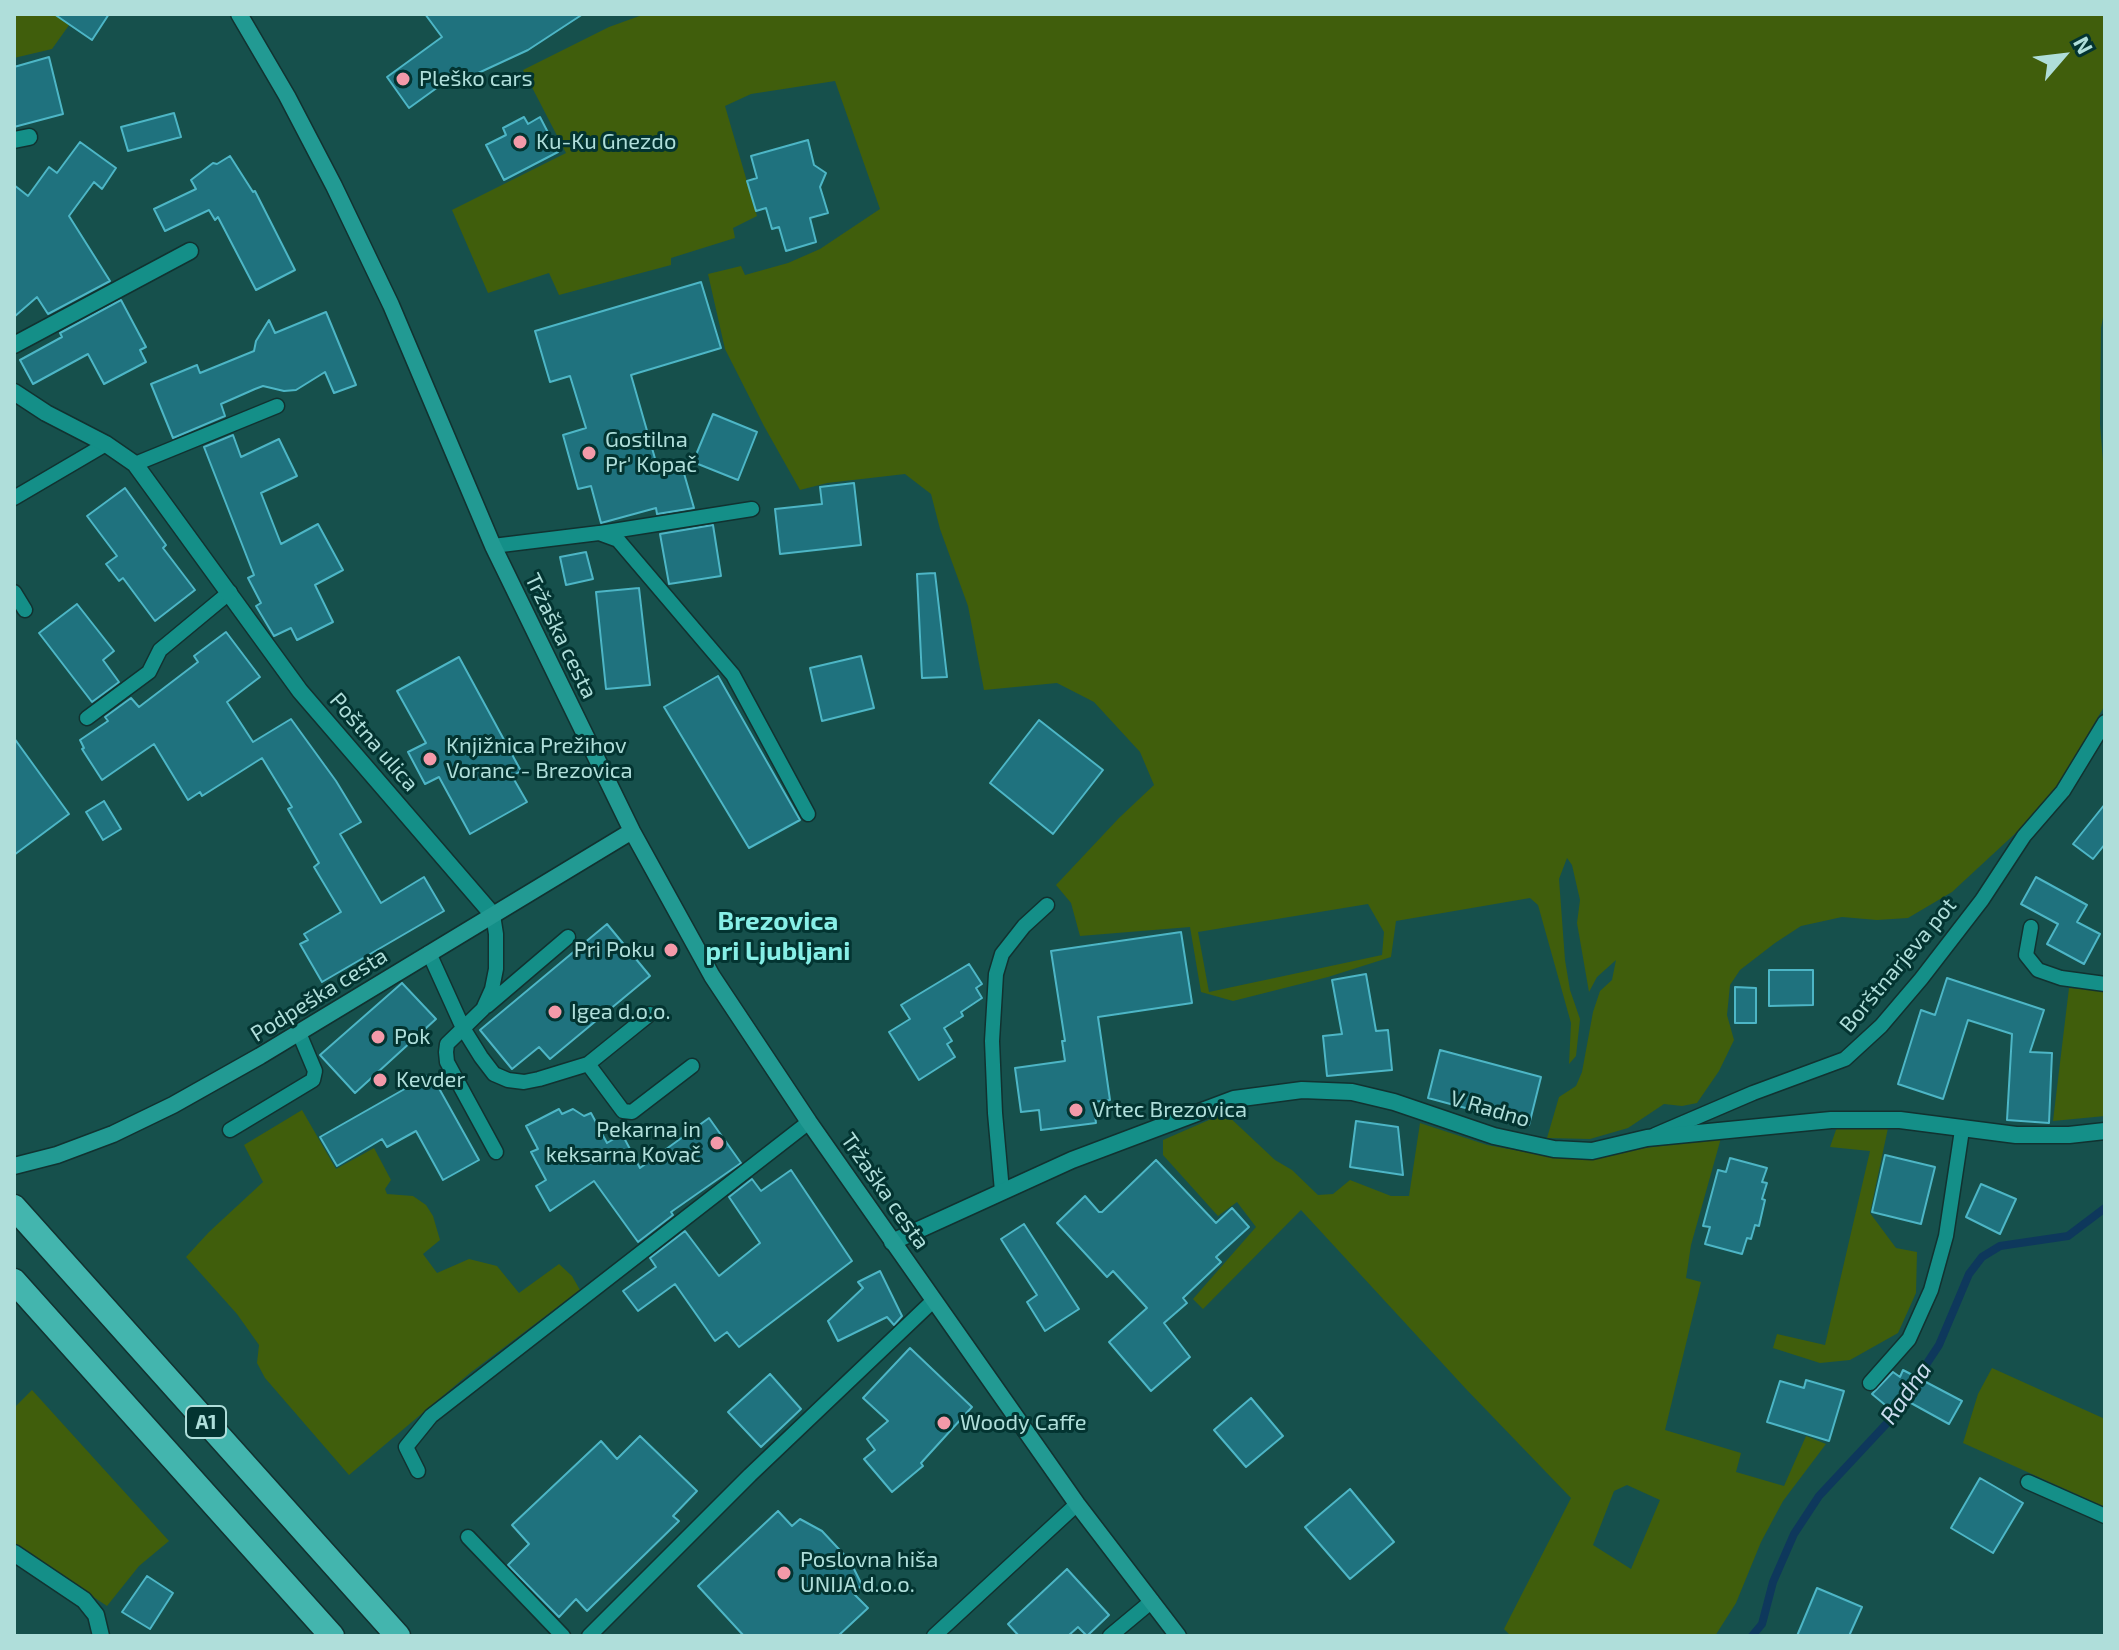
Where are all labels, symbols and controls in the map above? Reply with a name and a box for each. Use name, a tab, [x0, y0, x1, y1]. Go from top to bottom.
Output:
north arrow	[2023, 16, 2103, 96]
text: N	[2069, 32, 2099, 58]
place label: Pleško cars	[419, 66, 533, 92]
marker: Pleško cars	[394, 70, 412, 88]
place label: Ku-Ku Gnezdo	[536, 129, 676, 155]
marker: Ku-Ku Gnezdo	[511, 133, 529, 151]
place label: Gostilna Pr' Kopač	[605, 427, 697, 478]
marker: Gostilna Pr' Kopač	[580, 444, 598, 462]
street label: Tržaška cesta	[519, 569, 603, 703]
street label: Poštna ulica	[324, 687, 424, 797]
place label: Knjižnica Prežihov Voranc - Brezovica	[446, 733, 633, 784]
marker: Knjižnica Prežihov Voranc - Brezovica	[421, 750, 439, 768]
street label: Borštnarjeva pot	[1834, 892, 1962, 1038]
district label: Brezovica pri Ljubljani	[706, 905, 850, 966]
place label: Pri Poku	[574, 937, 655, 963]
marker: Pri Poku	[662, 941, 680, 959]
street label: Podpeška cesta	[246, 942, 392, 1048]
place label: Igea d.o.o.	[571, 999, 670, 1025]
marker: Igea d.o.o.	[546, 1003, 564, 1021]
place label: Pok	[394, 1024, 431, 1050]
marker: Pok	[369, 1028, 387, 1046]
place label: Kevder	[396, 1067, 465, 1093]
marker: Kevder	[371, 1071, 389, 1089]
street label: V Radno	[1447, 1085, 1533, 1133]
place label: Vrtec Brezovica	[1092, 1097, 1247, 1123]
marker: Vrtec Brezovica	[1067, 1101, 1085, 1119]
place label: Pekarna in keksarna Kovač	[546, 1117, 701, 1168]
street label: Tržaška cesta	[835, 1128, 935, 1254]
marker: Pekarna in keksarna Kovač	[708, 1134, 726, 1152]
water label: Radna	[1874, 1356, 1938, 1430]
road number: A1	[186, 1406, 226, 1438]
place label: Woody Caffe	[960, 1410, 1086, 1436]
marker: Woody Caffe	[935, 1414, 953, 1432]
place label: Poslovna hiša UNIJA d.o.o.	[800, 1547, 938, 1598]
marker: Poslovna hiša UNIJA d.o.o.	[775, 1564, 793, 1582]

